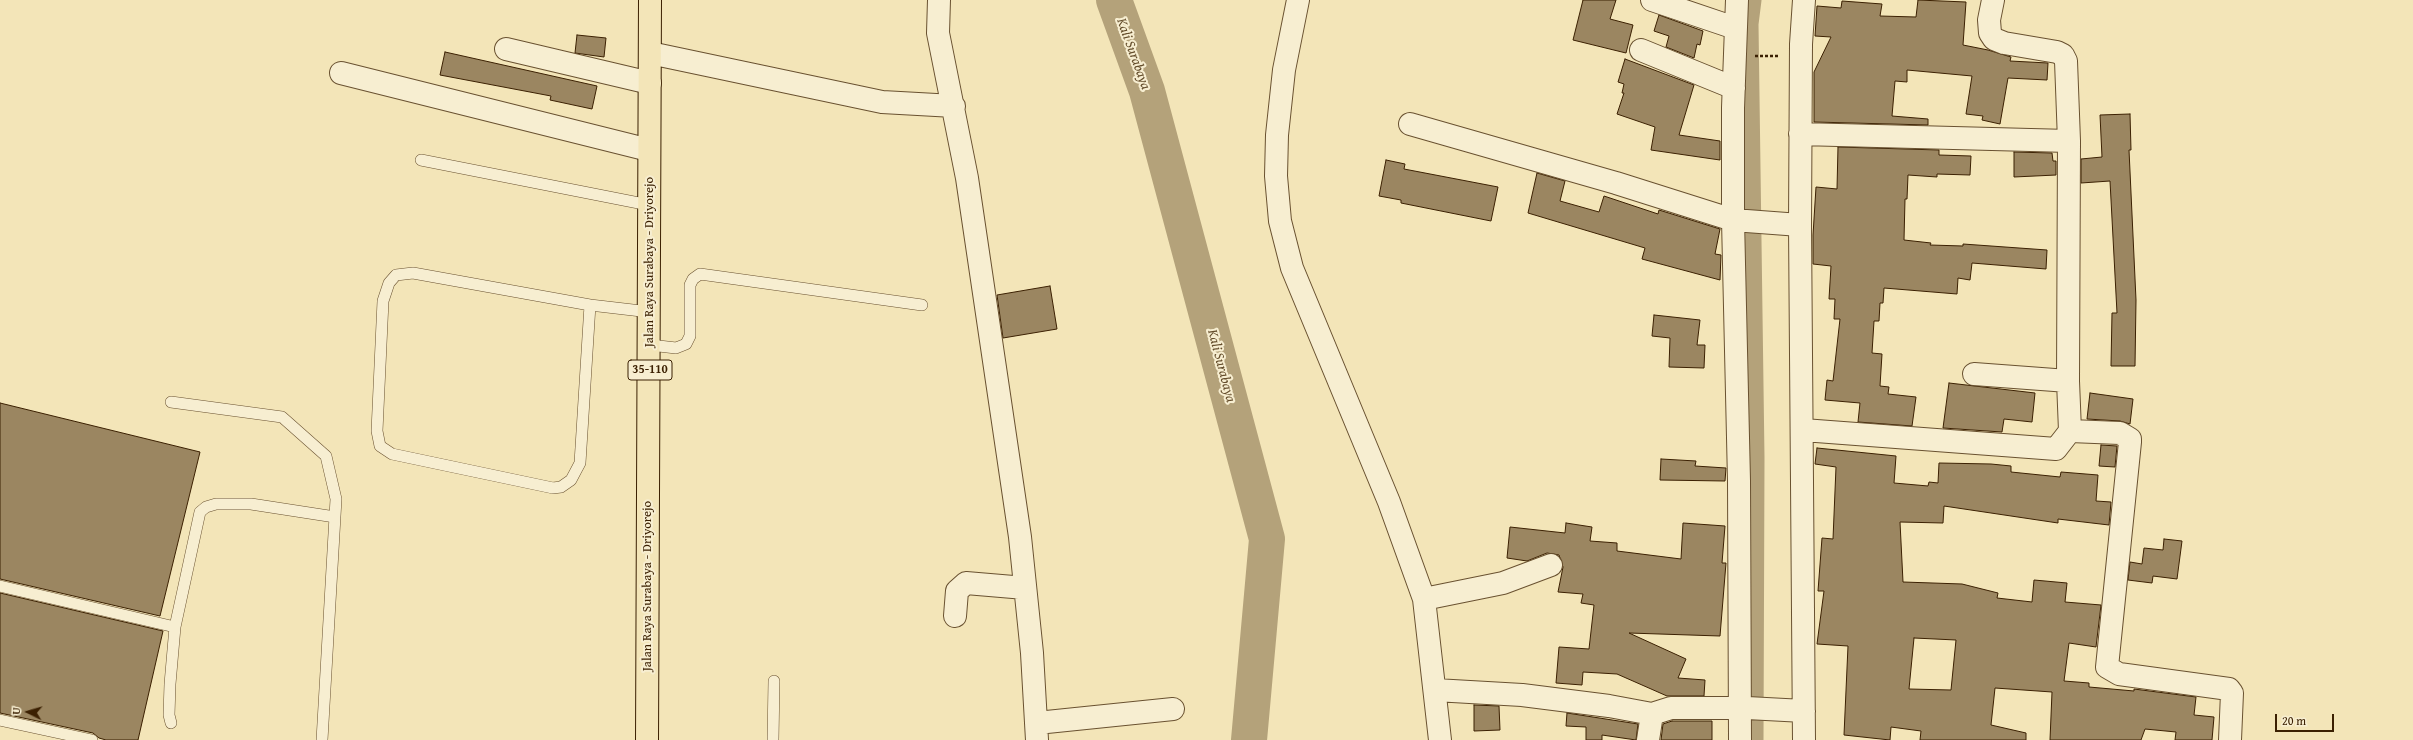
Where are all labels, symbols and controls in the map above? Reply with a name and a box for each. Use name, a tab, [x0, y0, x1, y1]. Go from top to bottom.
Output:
water label: Kali Surabaya	[1112, 16, 1154, 92]
street label: Jalan Raya Surabaya - Driyorejo	[642, 177, 658, 347]
water label: Kali Surabaya	[1203, 328, 1239, 404]
road number: 35-110	[628, 360, 672, 380]
street label: Jalan Raya Surabaya - Driyorejo	[640, 501, 656, 671]
north arrow	[8, 692, 48, 732]
scale bar	[2277, 706, 2336, 732]
text: U	[8, 707, 24, 715]
text: 20 m	[2282, 712, 2306, 729]

